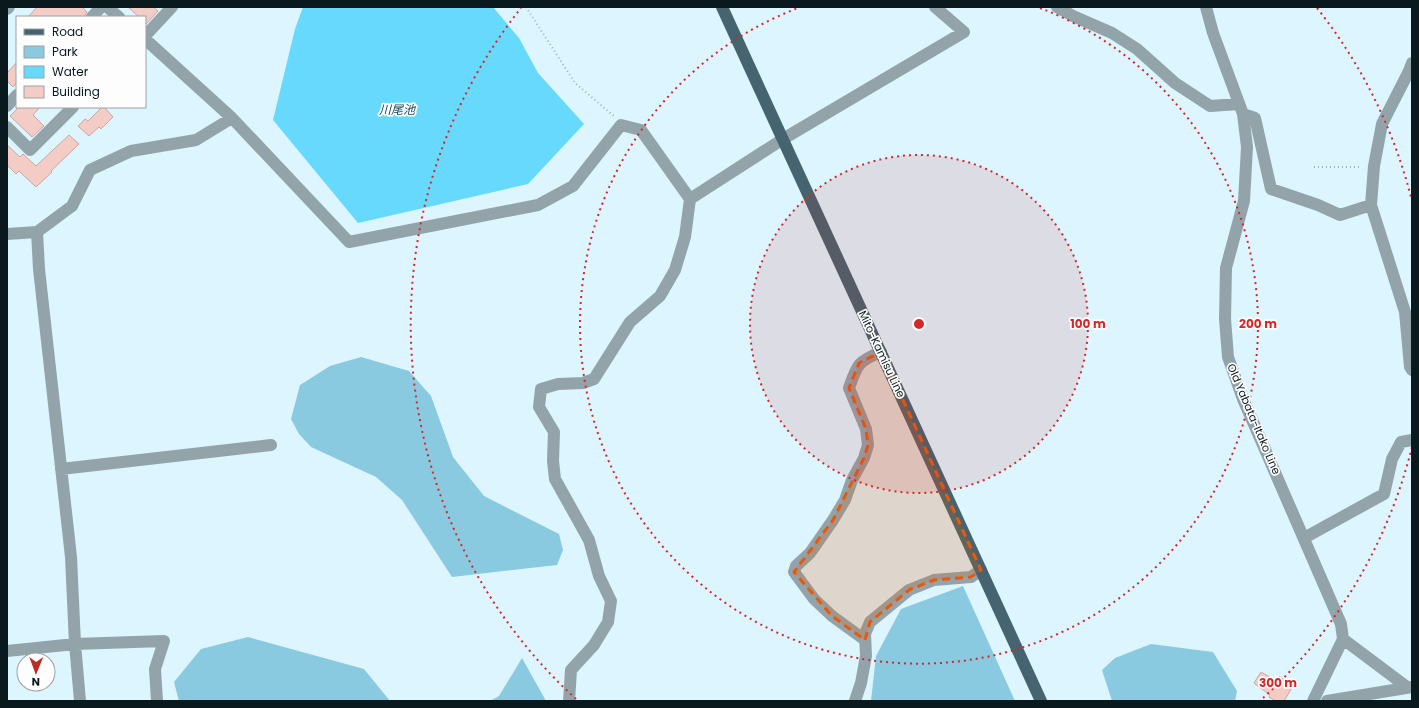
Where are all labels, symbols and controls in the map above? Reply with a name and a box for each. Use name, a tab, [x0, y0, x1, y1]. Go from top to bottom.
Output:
legend	[16, 16, 146, 108]
text: Road	[52, 23, 83, 40]
text: Park	[52, 43, 79, 60]
text: Water	[52, 63, 89, 80]
text: Building	[52, 83, 100, 100]
water label: 川尾池	[379, 101, 416, 118]
street label: Mito-Kamisu Line	[855, 308, 909, 400]
text: 100 m	[1070, 315, 1106, 332]
text: 200 m	[1239, 315, 1277, 332]
centre of rings	[912, 317, 926, 331]
street label: Old Yabata-Itako Line	[1223, 361, 1285, 477]
north arrow	[16, 652, 56, 692]
text: N	[32, 674, 40, 690]
text: 300 m	[1259, 674, 1297, 691]

